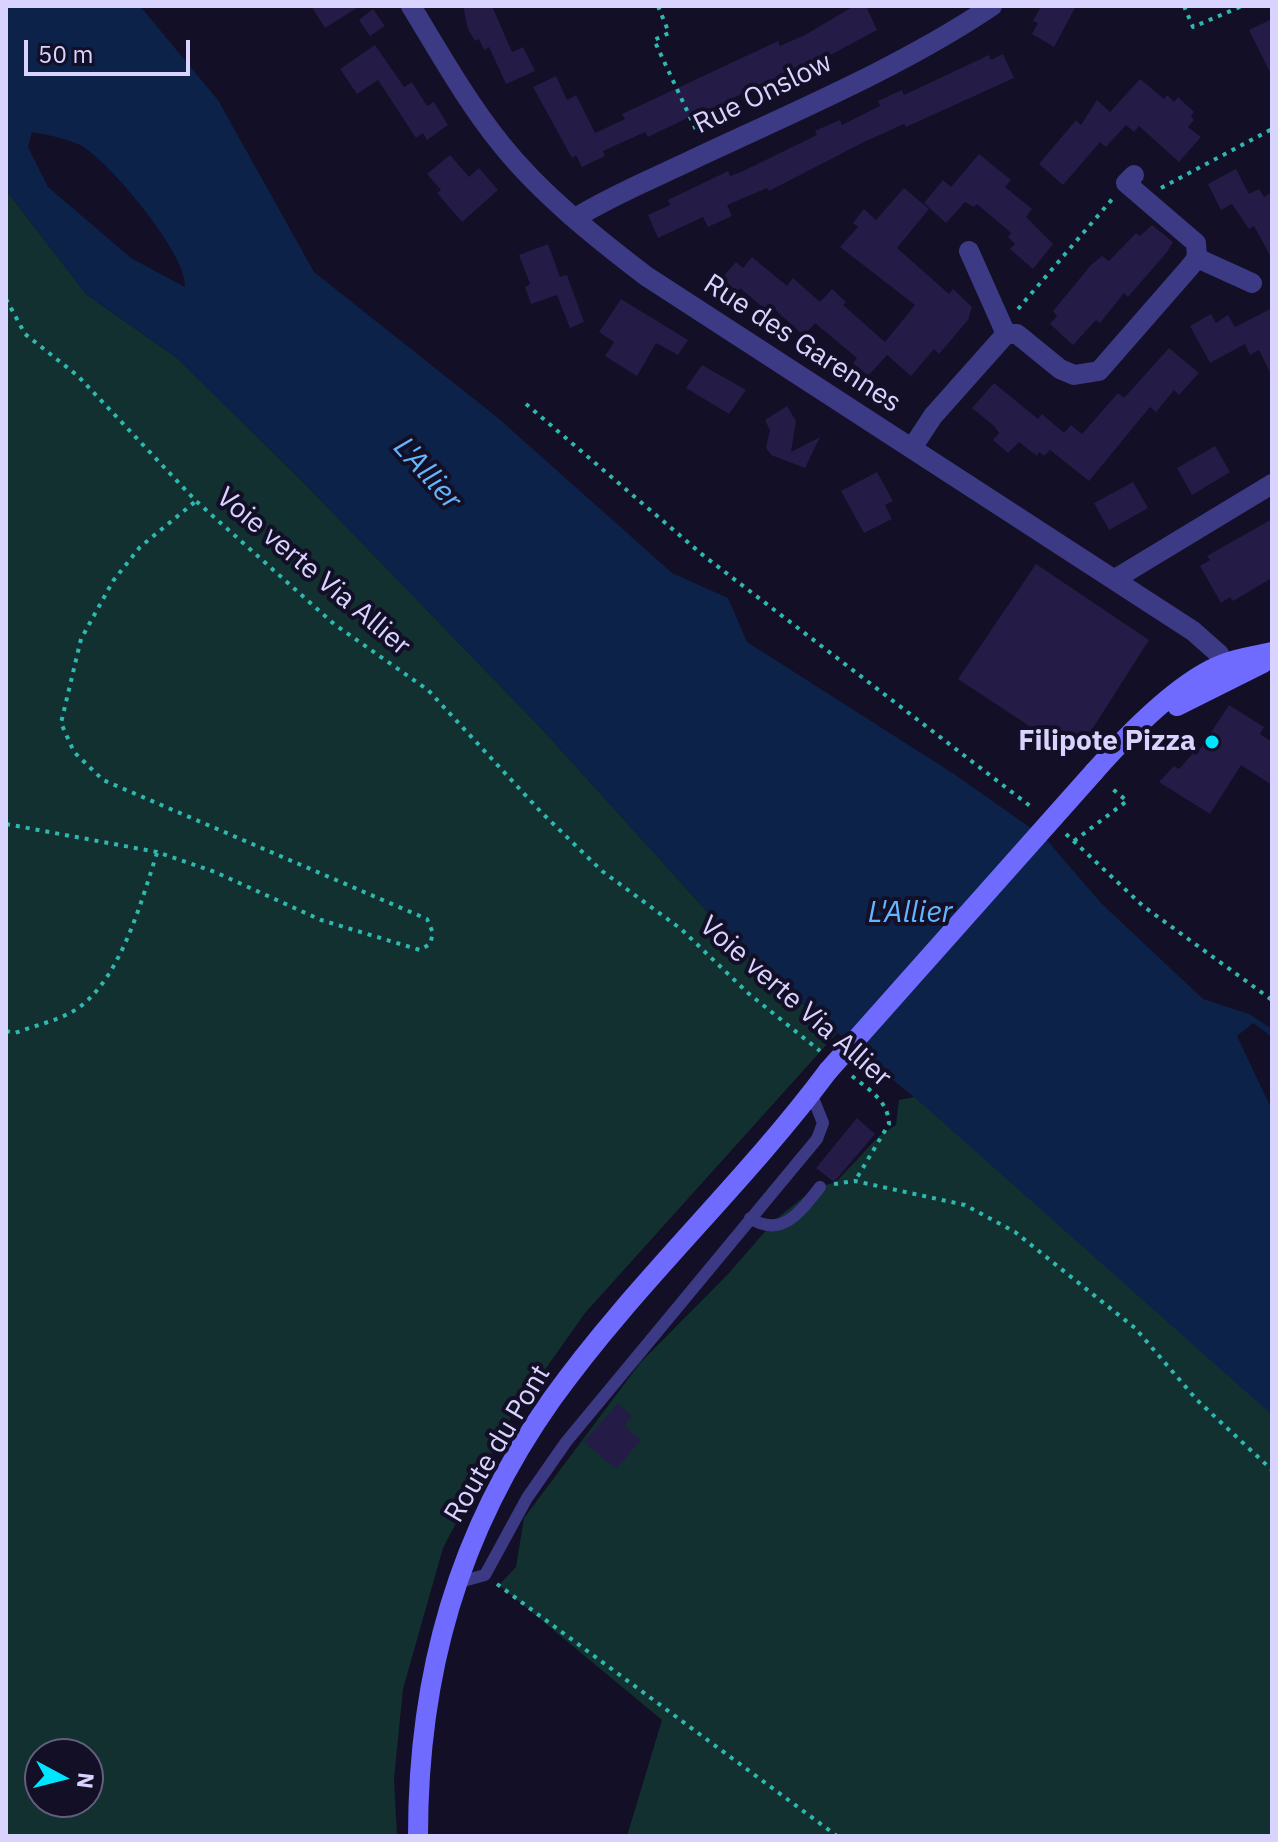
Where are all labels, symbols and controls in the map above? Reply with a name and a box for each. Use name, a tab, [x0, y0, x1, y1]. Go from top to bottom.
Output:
scale bar	[28, 24, 194, 74]
text: 50 m	[38, 38, 93, 70]
street label: Rue Onslow	[688, 46, 838, 142]
street label: Rue des Garennes	[697, 268, 907, 420]
water label: L'Allier	[385, 430, 469, 518]
street label: Voie verte Via Allier	[209, 481, 417, 663]
place label: Filipote Pizza	[1018, 725, 1196, 759]
marker: Filipote Pizza	[1203, 733, 1221, 751]
water label: L'Allier	[868, 895, 952, 931]
street label: Voie verte Via Allier	[692, 910, 898, 1094]
street label: Route du Pont	[438, 1359, 558, 1529]
north arrow	[24, 1738, 104, 1818]
text: N	[71, 1771, 102, 1790]

